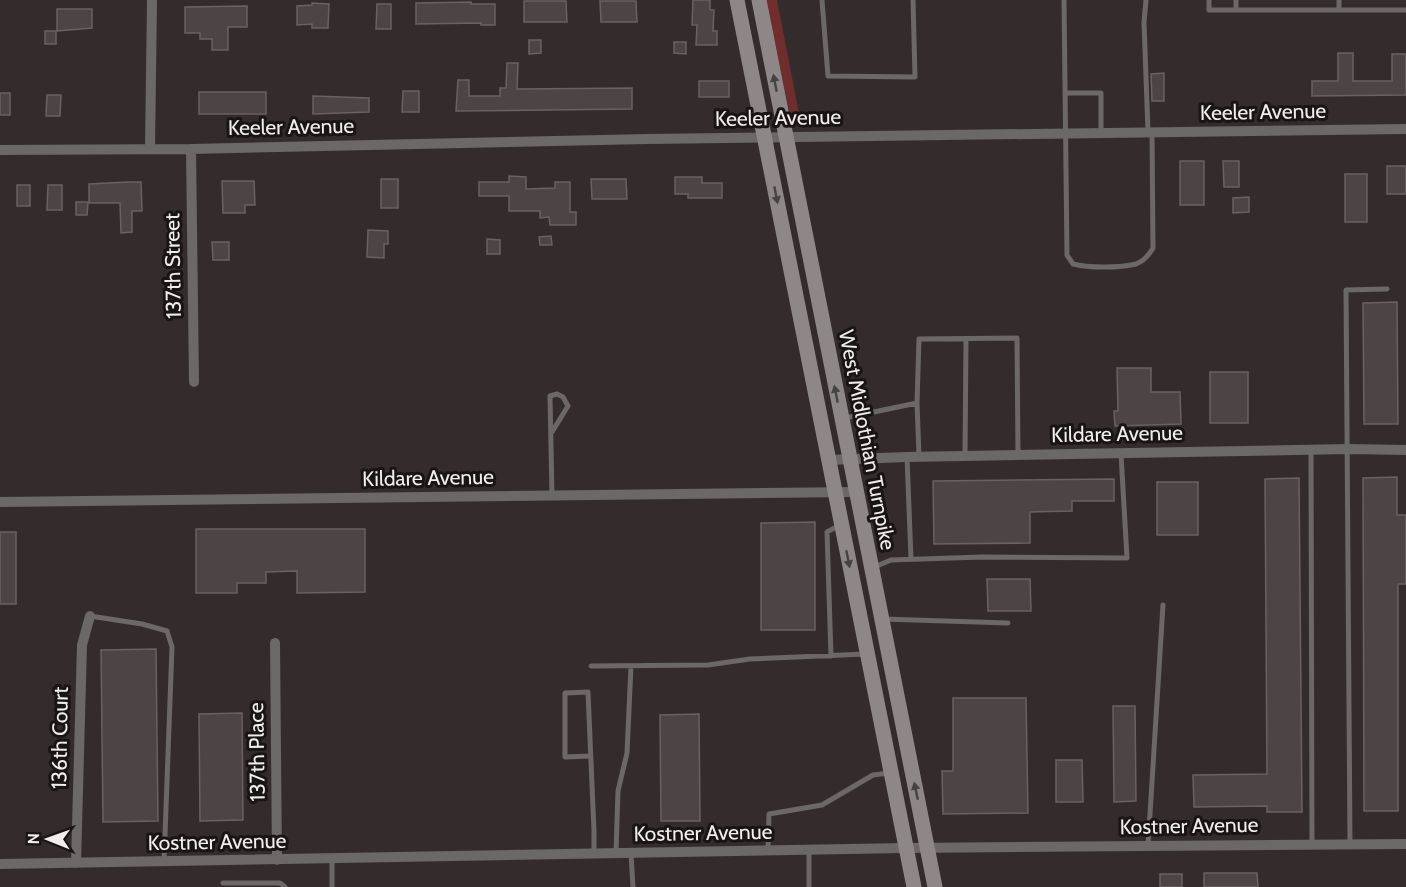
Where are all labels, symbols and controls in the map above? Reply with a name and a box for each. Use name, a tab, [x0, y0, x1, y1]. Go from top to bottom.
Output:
one-way arrow	[770, 74, 779, 93]
street label: Keeler Avenue	[1200, 98, 1327, 125]
street label: Keeler Avenue	[715, 104, 842, 131]
street label: Keeler Avenue	[228, 113, 355, 140]
one-way arrow	[772, 186, 781, 205]
street label: 137th Street	[159, 213, 186, 319]
street label: West Midlothian Turnpike	[834, 328, 901, 552]
one-way arrow	[831, 384, 840, 403]
street label: Kildare Avenue	[1051, 420, 1183, 447]
street label: Kildare Avenue	[362, 464, 494, 491]
one-way arrow	[844, 549, 853, 568]
street label: 136th Court	[46, 687, 73, 789]
street label: 137th Place	[243, 702, 270, 802]
one-way arrow	[911, 781, 920, 800]
north arrow	[18, 809, 78, 869]
street label: Kostner Avenue	[1119, 812, 1259, 839]
street label: Kostner Avenue	[633, 819, 773, 846]
street label: Kostner Avenue	[147, 828, 287, 855]
text: N	[24, 833, 43, 845]

